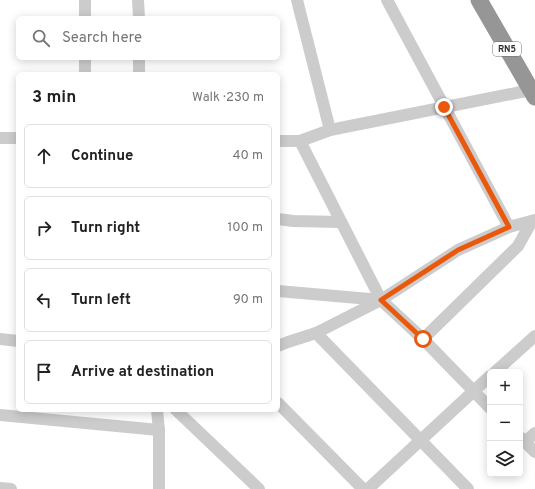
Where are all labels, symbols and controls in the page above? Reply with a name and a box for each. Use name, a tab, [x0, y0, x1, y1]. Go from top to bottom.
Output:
search box	[16, 16, 280, 60]
icon: search	[30, 27, 52, 49]
text: Search here	[62, 29, 142, 48]
road number: RN5	[493, 42, 521, 56]
text: 3 min	[32, 87, 76, 109]
text: Walk · 230 m	[192, 90, 264, 106]
route end	[435, 98, 453, 116]
icon: ahead	[33, 145, 55, 167]
text: Continue	[71, 147, 133, 166]
text: 40 m	[233, 148, 263, 164]
icon: right	[33, 217, 55, 239]
text: Turn right	[71, 219, 140, 238]
text: 100 m	[227, 220, 263, 236]
icon: left	[33, 289, 55, 311]
text: Turn left	[71, 291, 131, 310]
text: 90 m	[233, 292, 263, 308]
route start	[414, 330, 432, 348]
icon: arrive	[33, 361, 55, 383]
text: Arrive at destination	[71, 363, 214, 382]
map controls	[487, 369, 523, 477]
button: +	[487, 369, 523, 405]
button: −	[487, 405, 523, 441]
button: layers	[487, 441, 523, 477]

